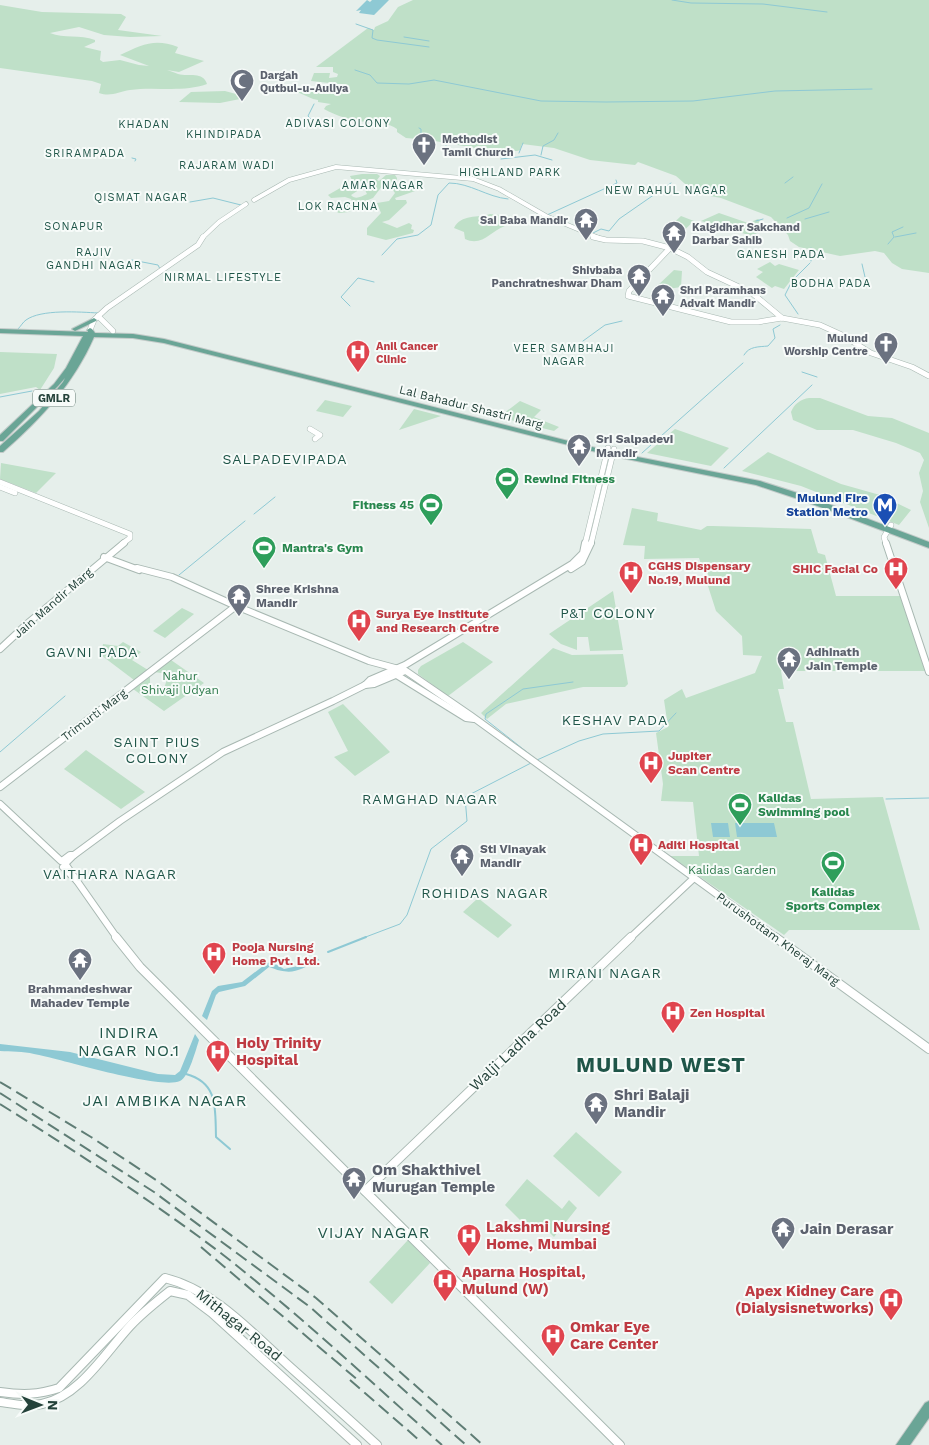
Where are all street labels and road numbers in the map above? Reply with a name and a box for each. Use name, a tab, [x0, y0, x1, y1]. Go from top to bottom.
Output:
street label: Lal Bahadur Shastri Marg	[398, 382, 545, 432]
road number: GMLR	[33, 389, 75, 406]
street label: Jain Mandir Marg	[11, 565, 96, 641]
street label: Trimurti Marg	[59, 686, 130, 744]
street label: Purushottam Kheraj Marg	[714, 890, 843, 989]
street label: Walji Ladha Road	[466, 995, 570, 1095]
street label: Mithagar Road	[193, 1285, 285, 1365]

